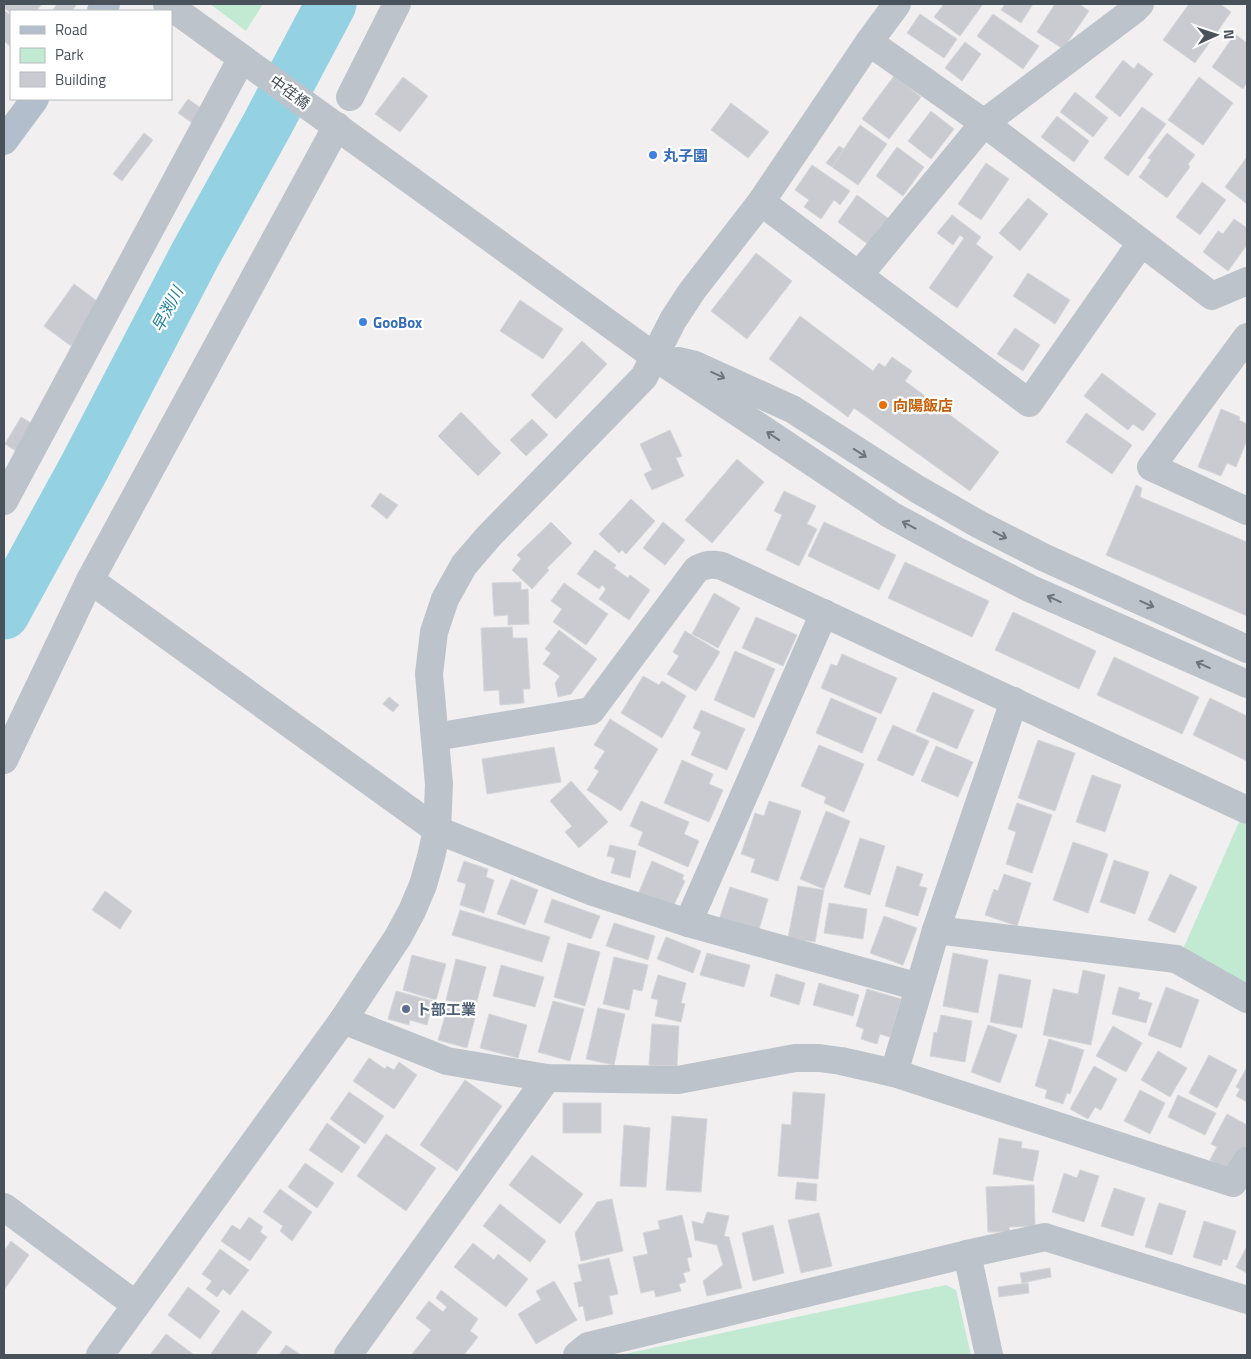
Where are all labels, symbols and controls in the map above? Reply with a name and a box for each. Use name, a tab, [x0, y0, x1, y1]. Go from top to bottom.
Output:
legend	[10, 10, 172, 100]
north arrow	[1191, 10, 1241, 60]
text: Road	[55, 18, 87, 41]
text: N	[1219, 29, 1240, 40]
text: Park	[55, 43, 84, 66]
text: Building	[55, 68, 106, 91]
street label: 中荏橋	[265, 69, 315, 115]
place label: 丸子園	[663, 144, 708, 167]
marker: 丸子園	[647, 149, 659, 161]
water label: 早渕川	[145, 280, 190, 336]
place label: GooBox	[373, 311, 422, 334]
marker: GooBox	[357, 316, 369, 328]
one-way arrow	[710, 371, 725, 380]
place label: 向陽飯店	[893, 394, 953, 417]
marker: 向陽飯店	[877, 399, 889, 411]
one-way arrow	[766, 431, 780, 442]
one-way arrow	[853, 447, 867, 458]
one-way arrow	[902, 520, 917, 529]
one-way arrow	[992, 531, 1007, 540]
one-way arrow	[1047, 593, 1062, 603]
one-way arrow	[1139, 600, 1154, 610]
one-way arrow	[1196, 659, 1211, 669]
place label: ト部工業	[416, 998, 476, 1021]
marker: ト部工業	[400, 1003, 412, 1015]

